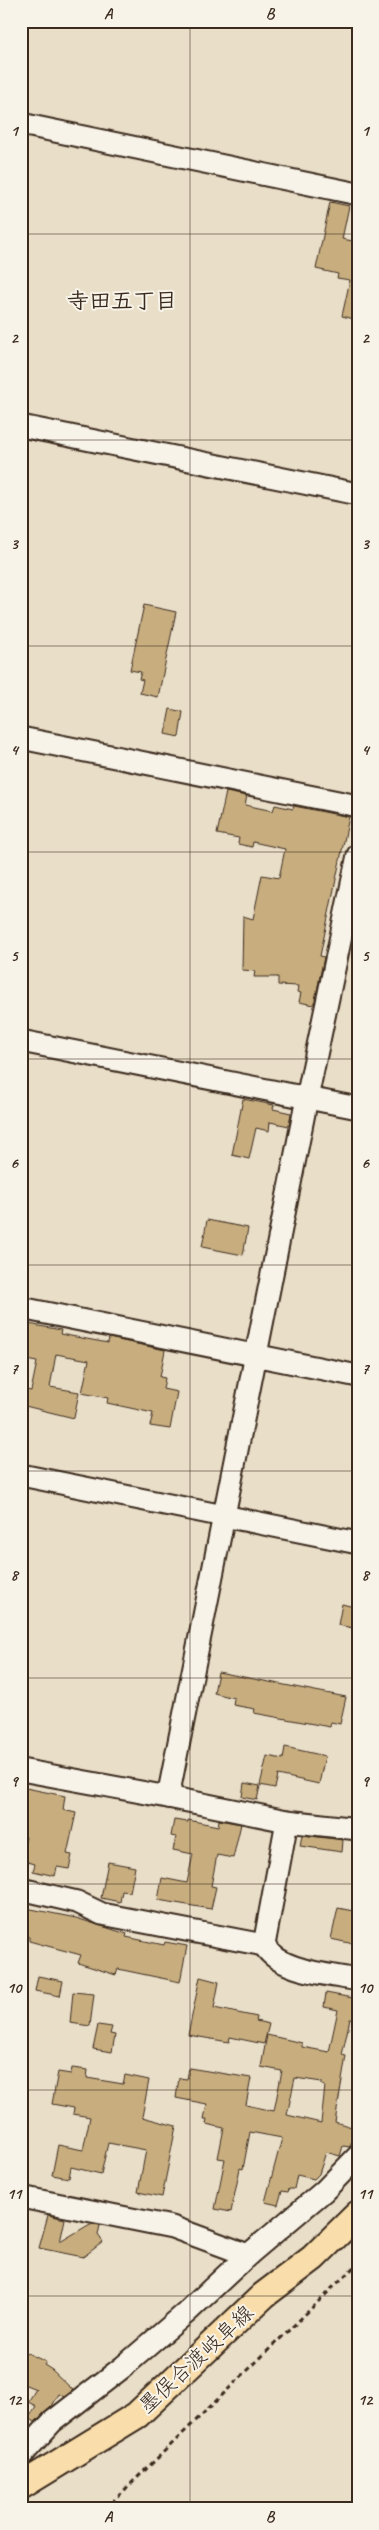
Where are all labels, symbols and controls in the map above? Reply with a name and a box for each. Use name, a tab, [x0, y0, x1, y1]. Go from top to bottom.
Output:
text: A	[104, 4, 114, 24]
text: B	[266, 4, 276, 24]
text: 1	[10, 121, 19, 141]
text: 1	[361, 121, 370, 141]
district label: 寺田五丁目	[67, 287, 177, 315]
text: 2	[10, 328, 19, 348]
text: 2	[361, 328, 370, 348]
text: 3	[10, 534, 19, 554]
text: 3	[361, 534, 370, 554]
text: 4	[10, 740, 19, 760]
text: 4	[361, 740, 370, 760]
text: 5	[11, 946, 20, 966]
text: 5	[362, 946, 371, 966]
text: 6	[10, 1153, 19, 1173]
text: 6	[361, 1153, 370, 1173]
text: 7	[10, 1359, 19, 1379]
text: 7	[361, 1359, 370, 1379]
text: 8	[10, 1565, 19, 1585]
text: 8	[361, 1565, 370, 1585]
text: 9	[10, 1771, 19, 1791]
text: 9	[361, 1771, 370, 1791]
text: 10	[7, 1978, 23, 1998]
text: 10	[358, 1978, 374, 1998]
text: 11	[7, 2184, 23, 2204]
text: 11	[358, 2184, 374, 2204]
street label: 墨俣合渡岐阜線	[133, 2299, 259, 2419]
text: 12	[7, 2390, 23, 2410]
text: 12	[358, 2390, 374, 2410]
text: A	[104, 2507, 114, 2527]
text: B	[266, 2507, 276, 2527]

